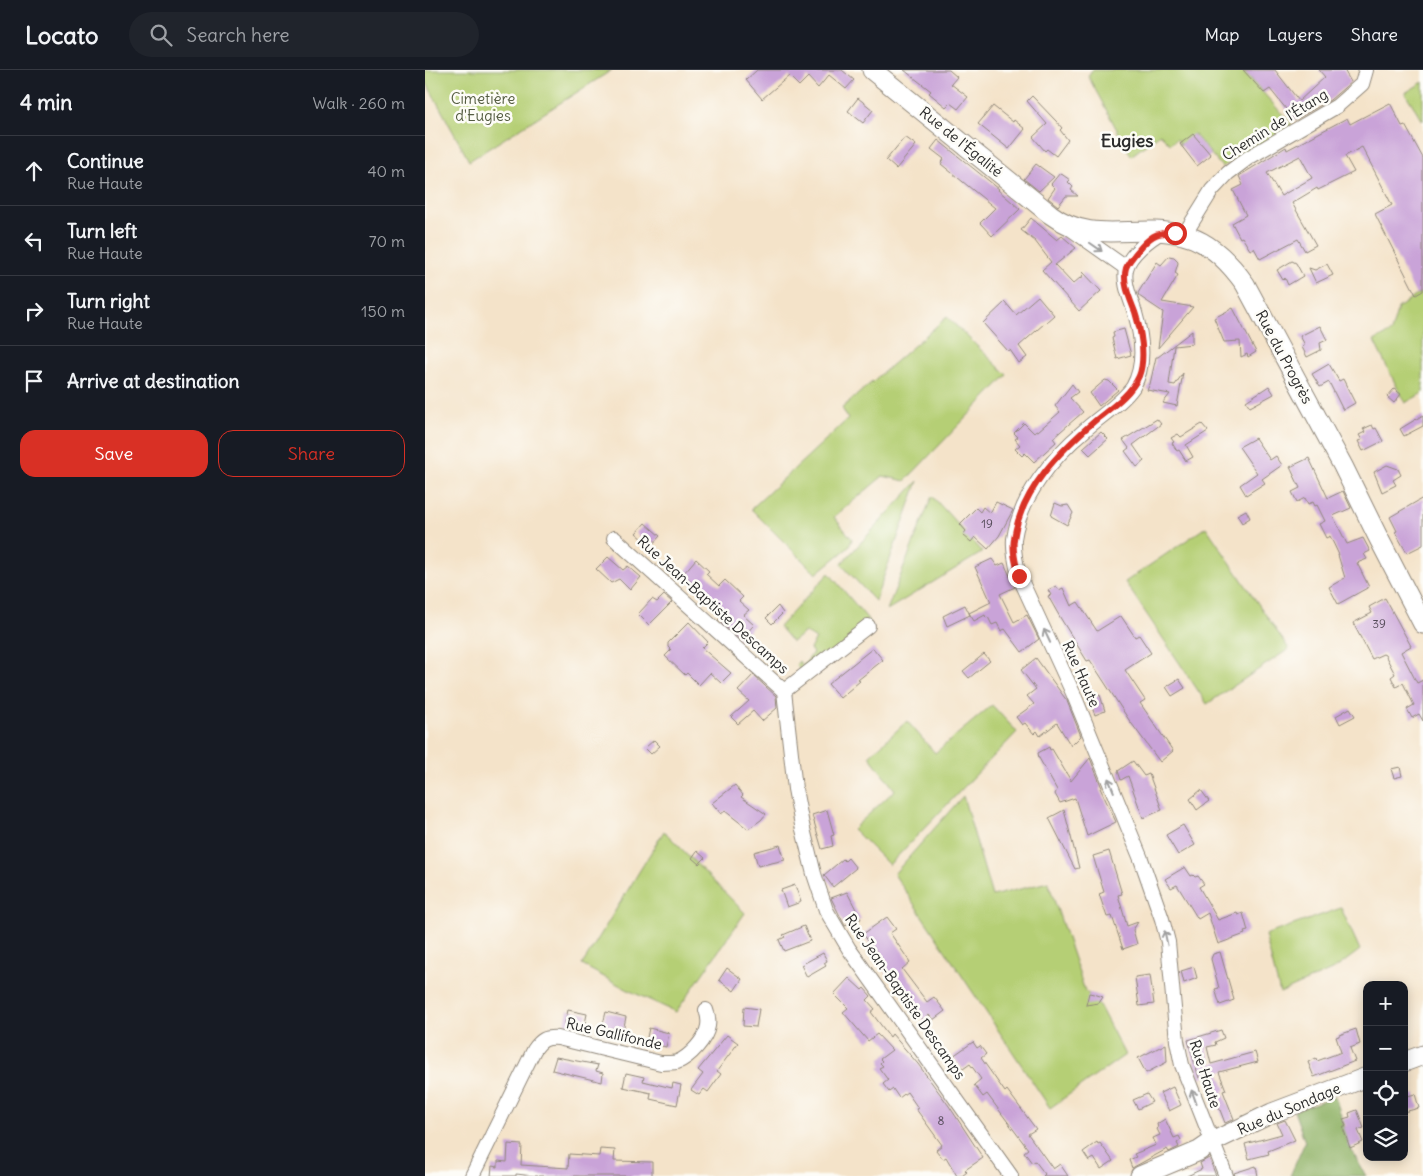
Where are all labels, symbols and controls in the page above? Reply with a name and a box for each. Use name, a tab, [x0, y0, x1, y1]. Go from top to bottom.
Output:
search box	[129, 12, 479, 57]
text: Locato	[25, 20, 99, 50]
icon: search	[147, 21, 175, 49]
text: Search here	[187, 23, 290, 47]
text: Map	[1204, 23, 1239, 46]
text: Layers	[1267, 23, 1323, 46]
text: Share	[1351, 23, 1398, 46]
street label: Chemin de l'Étang	[1218, 84, 1331, 165]
text: 4 min	[20, 89, 72, 116]
park label: Cimetière d'Eugies	[451, 89, 515, 125]
text: Walk · 260 m	[313, 93, 405, 113]
street label: Rue de l'Égalité	[916, 102, 1007, 181]
district label: Eugies	[1101, 129, 1153, 152]
text: Continue	[67, 149, 144, 173]
icon: ahead	[20, 157, 48, 185]
text: 40 m	[367, 161, 405, 181]
text: Rue Haute	[67, 173, 143, 193]
text: Turn left	[67, 219, 137, 243]
route start	[1164, 222, 1187, 245]
icon: left	[20, 227, 48, 255]
text: 70 m	[369, 231, 405, 251]
one-way arrow	[1089, 242, 1103, 252]
text: Rue Haute	[67, 243, 143, 263]
text: Turn right	[67, 289, 150, 313]
icon: right	[20, 297, 48, 325]
text: 150 m	[361, 301, 405, 321]
street label: Rue du Progrès	[1252, 307, 1317, 407]
text: Rue Haute	[67, 313, 143, 333]
icon: arrive	[20, 367, 48, 395]
text: Arrive at destination	[67, 369, 240, 393]
button: Save	[20, 430, 208, 477]
button: Share	[218, 430, 405, 477]
house number: 19	[981, 516, 993, 531]
street label: Rue Jean-Baptiste Descamps	[633, 531, 793, 678]
route end	[1008, 565, 1031, 588]
house number: 39	[1372, 616, 1386, 631]
one-way arrow	[1041, 629, 1051, 644]
street label: Rue Haute	[1058, 638, 1105, 710]
one-way arrow	[1105, 778, 1115, 793]
street label: Rue Jean-Baptiste Descamps	[841, 910, 970, 1083]
one-way arrow	[1161, 930, 1170, 946]
map controls	[1363, 981, 1408, 1161]
button: +	[1363, 981, 1408, 1026]
street label: Rue Gallifonde	[564, 1013, 664, 1054]
button: −	[1363, 1026, 1408, 1071]
street label: Rue Haute	[1186, 1037, 1225, 1110]
button: locate	[1363, 1071, 1408, 1116]
street label: Rue du Sondage	[1234, 1078, 1343, 1139]
one-way arrow	[1189, 1090, 1198, 1105]
house number: 8	[938, 1113, 945, 1128]
button: layers	[1363, 1116, 1408, 1161]

